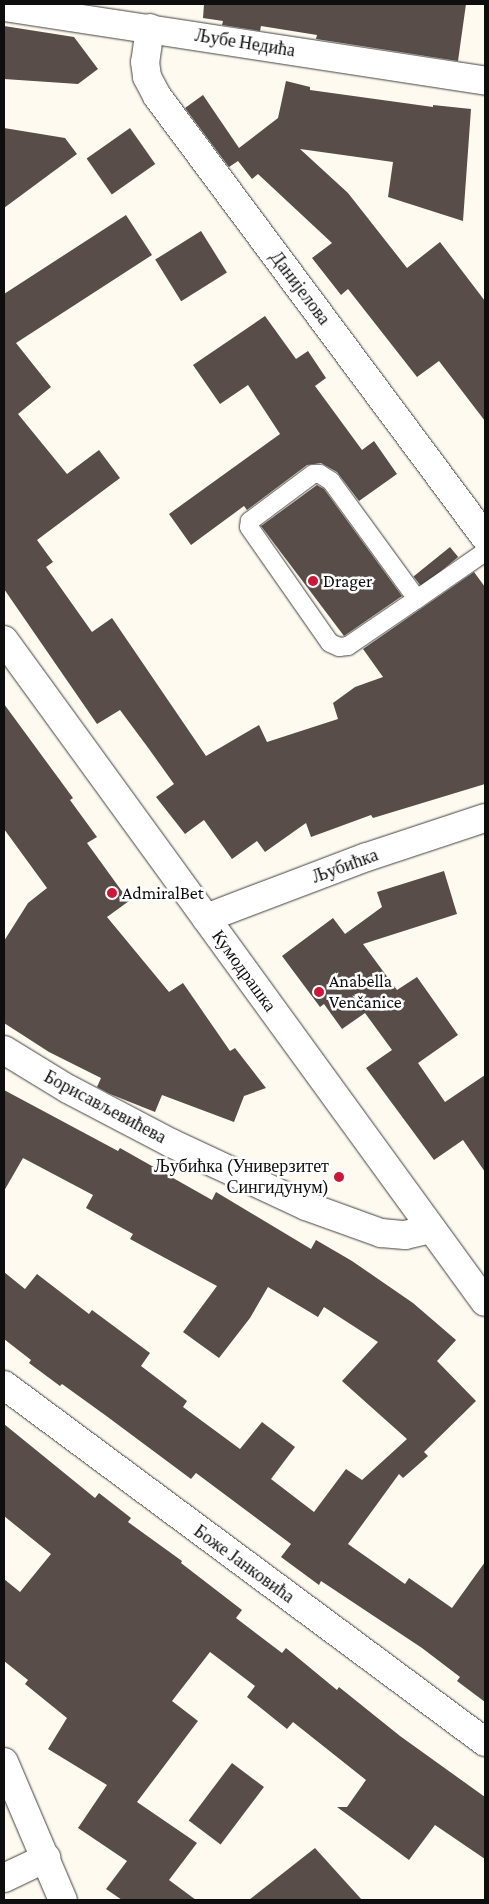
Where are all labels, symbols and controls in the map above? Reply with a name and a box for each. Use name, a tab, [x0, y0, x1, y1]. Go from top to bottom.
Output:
street label: Љубе Недића	[193, 24, 297, 62]
street label: Данијелова	[265, 247, 335, 329]
place label: Drager	[323, 570, 372, 592]
marker: Drager	[307, 575, 319, 587]
street label: Љубићка	[309, 844, 381, 888]
place label: AdmiralBet	[122, 882, 204, 904]
marker: AdmiralBet	[106, 887, 118, 899]
street label: Кумодрашка	[207, 926, 281, 1016]
place label: Anabella Venčanice	[329, 971, 402, 1014]
marker: Anabella Venčanice	[313, 986, 325, 998]
street label: Борисављевићева	[40, 1066, 170, 1148]
place label: Љубићка (Универзитет Сингидунум)	[154, 1156, 329, 1198]
marker: Љубићка (Универзитет Сингидунум)	[333, 1171, 345, 1183]
street label: Боже Јанковића	[190, 1520, 298, 1608]

